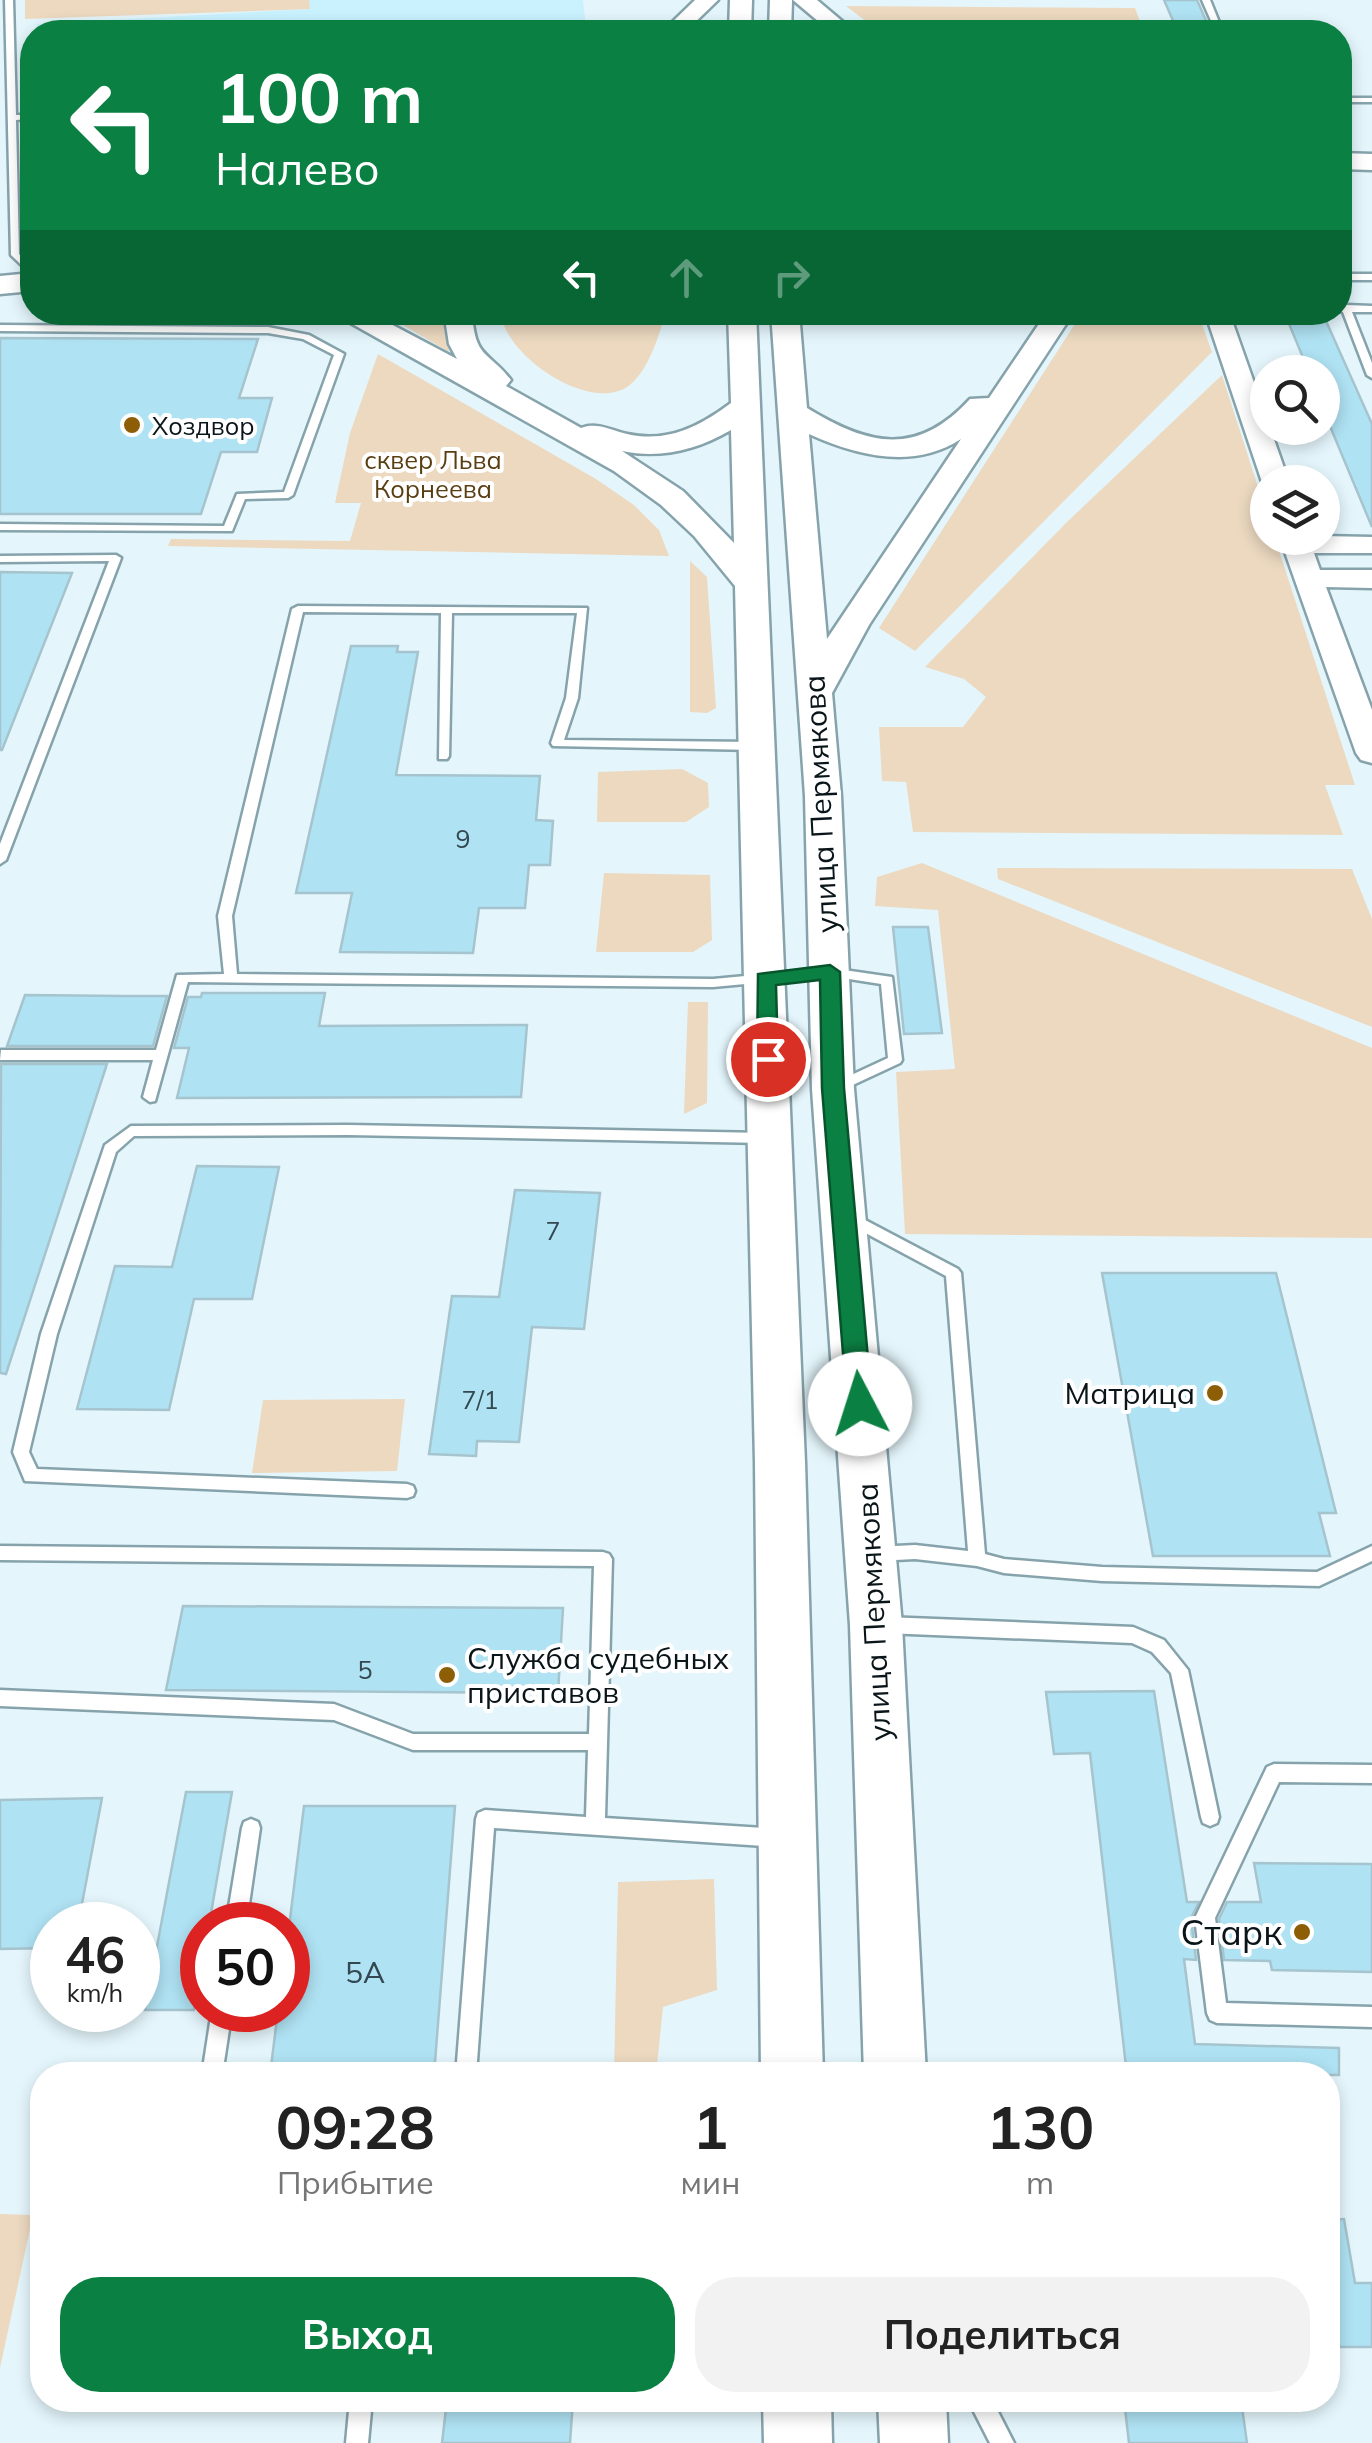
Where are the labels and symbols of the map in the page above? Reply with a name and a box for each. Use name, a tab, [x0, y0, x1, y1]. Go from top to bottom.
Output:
place label: Хоздвор	[152, 410, 255, 441]
marker: Хоздвор	[121, 414, 143, 436]
park label: сквер Льва Корнеева	[364, 444, 502, 504]
street label: улица Пермякова	[794, 674, 846, 934]
house number: 9	[455, 823, 471, 854]
pin	[726, 1017, 811, 1102]
house number: 7	[545, 1215, 561, 1246]
position arrow	[808, 1352, 912, 1456]
place label: Матрица	[1065, 1374, 1195, 1412]
marker: Матрица	[1204, 1382, 1226, 1404]
house number: 7/1	[461, 1384, 499, 1415]
street label: улица Пермякова	[847, 1482, 899, 1742]
place label: Служба судебных приставов	[467, 1639, 729, 1711]
house number: 5	[357, 1654, 373, 1685]
marker: Служба судебных приставов	[436, 1664, 458, 1686]
speed limit sign: 50	[180, 1902, 310, 2032]
place label: Старк	[1181, 1910, 1282, 1954]
marker: Старк	[1291, 1921, 1313, 1943]
house number: 5А	[345, 1953, 385, 1991]

